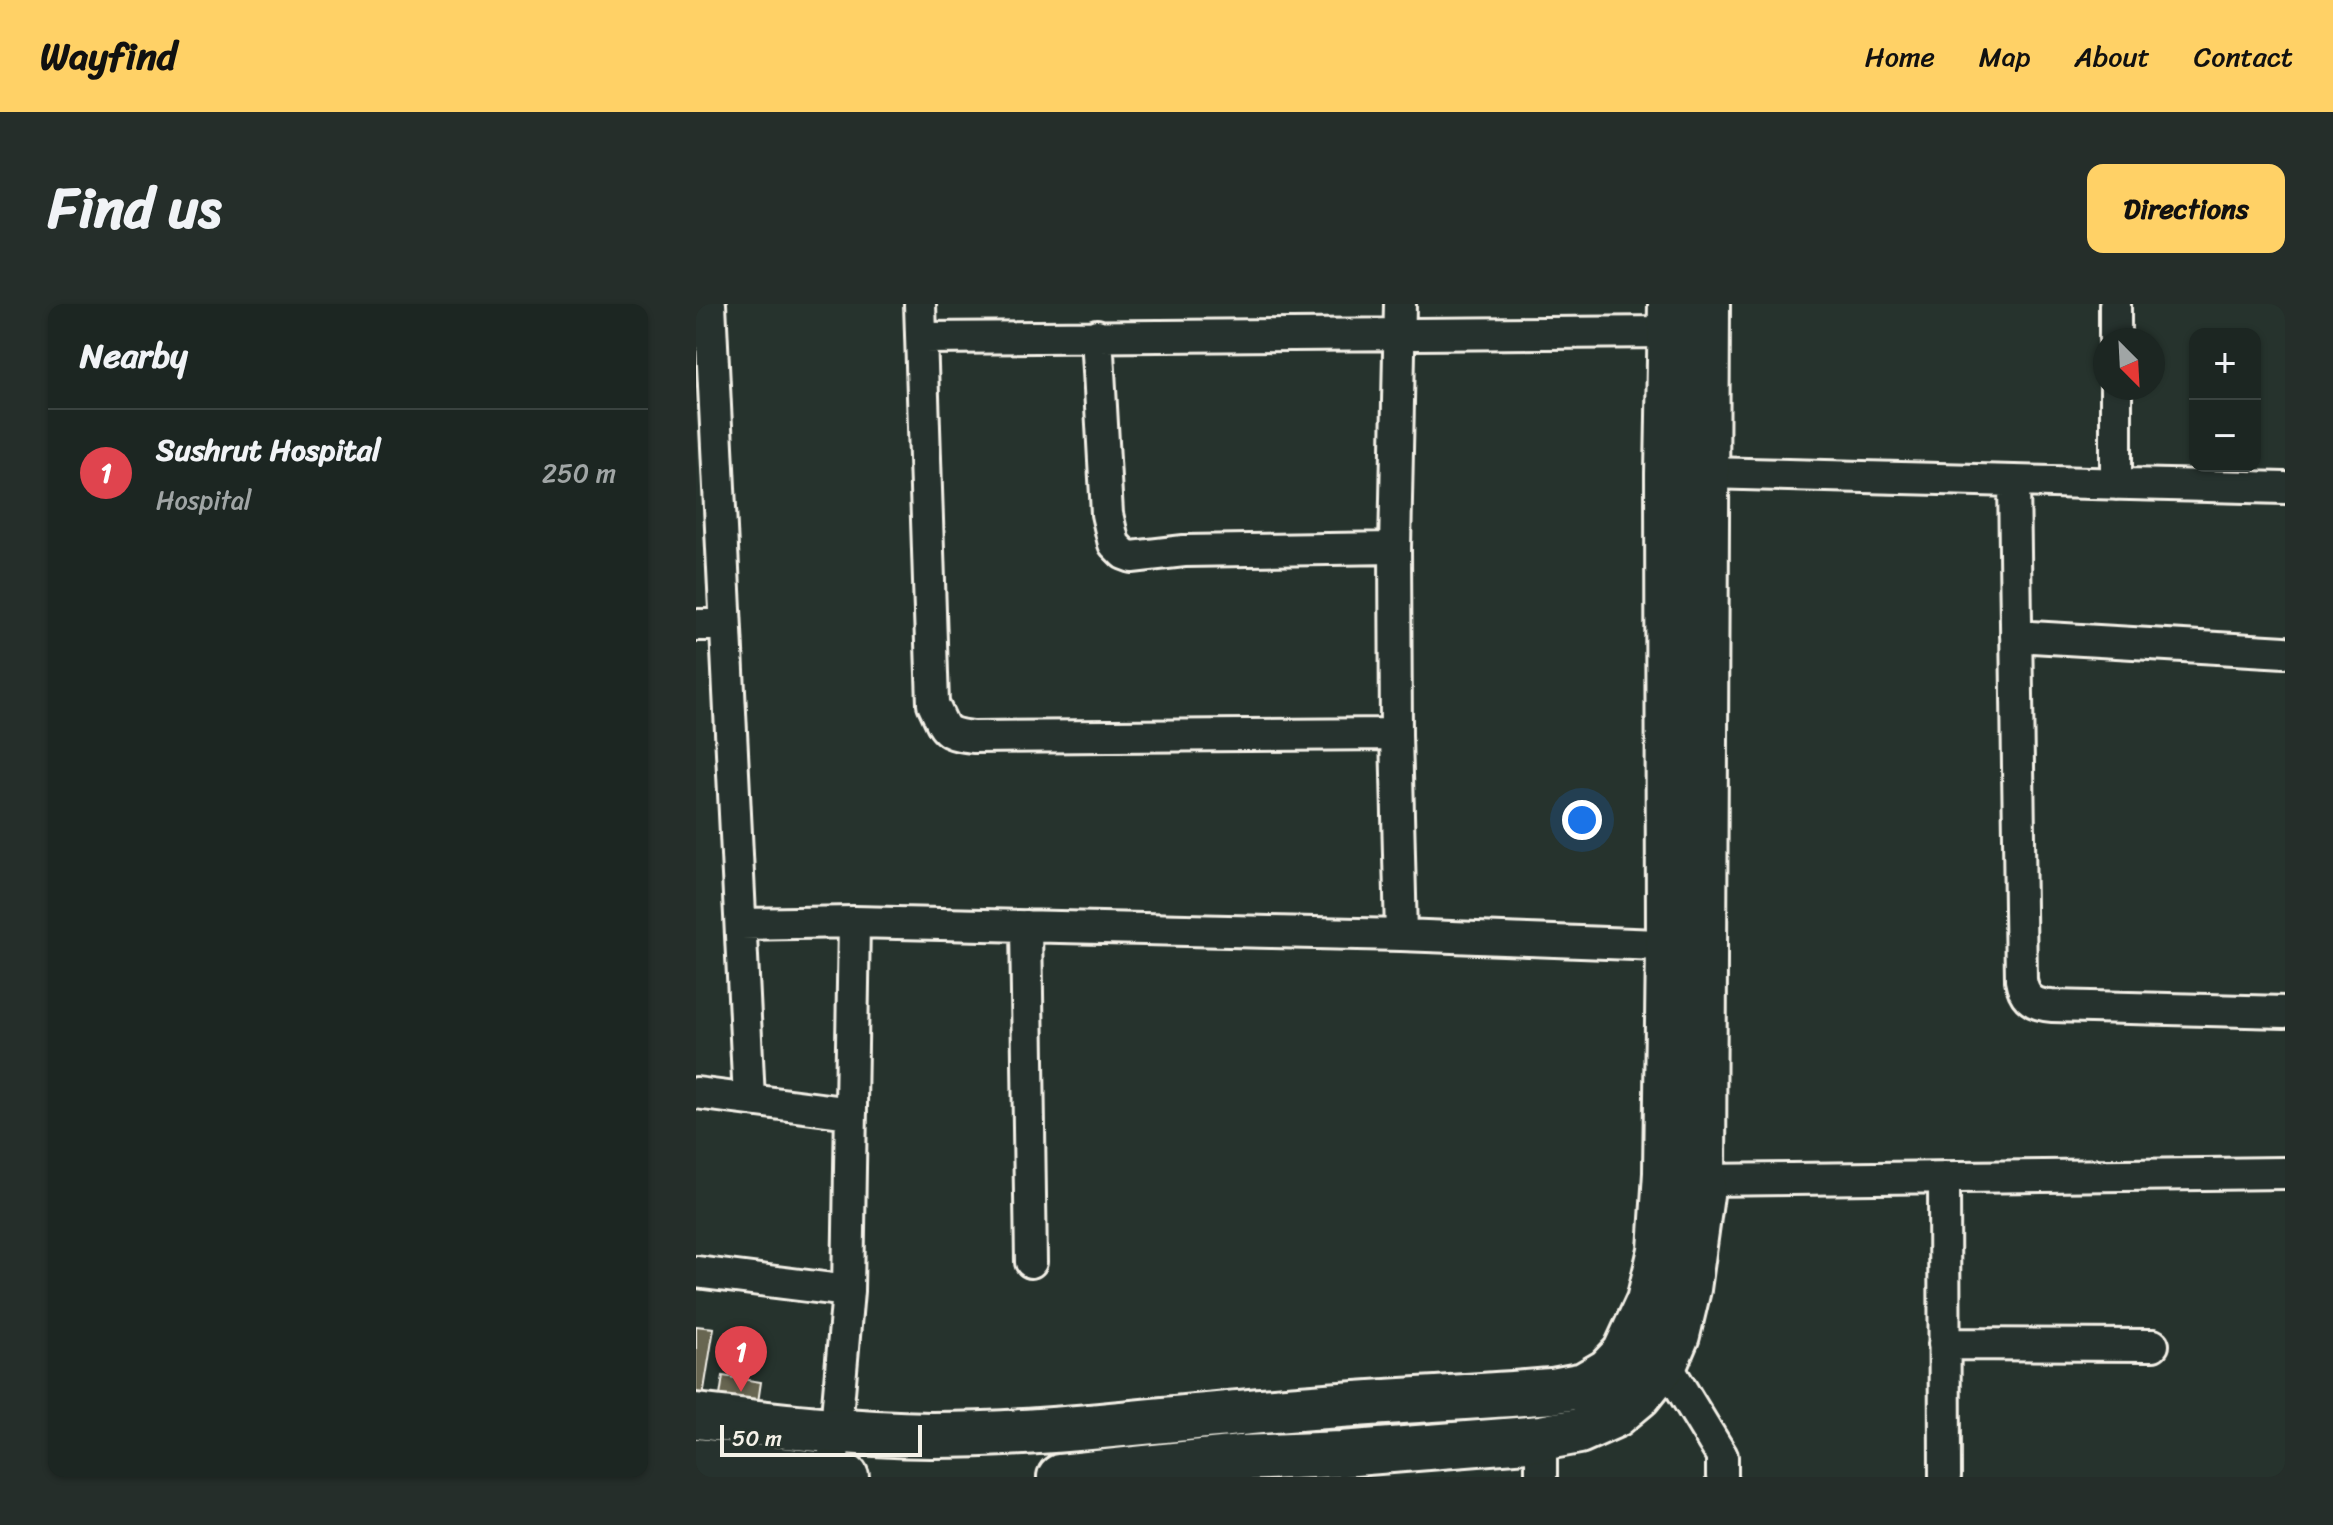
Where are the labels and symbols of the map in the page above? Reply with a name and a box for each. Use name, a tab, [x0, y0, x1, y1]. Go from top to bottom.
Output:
north arrow	[2093, 328, 2165, 400]
your location	[1562, 800, 1602, 840]
pin: 1	[715, 1326, 767, 1392]
scale bar	[720, 1421, 922, 1457]

